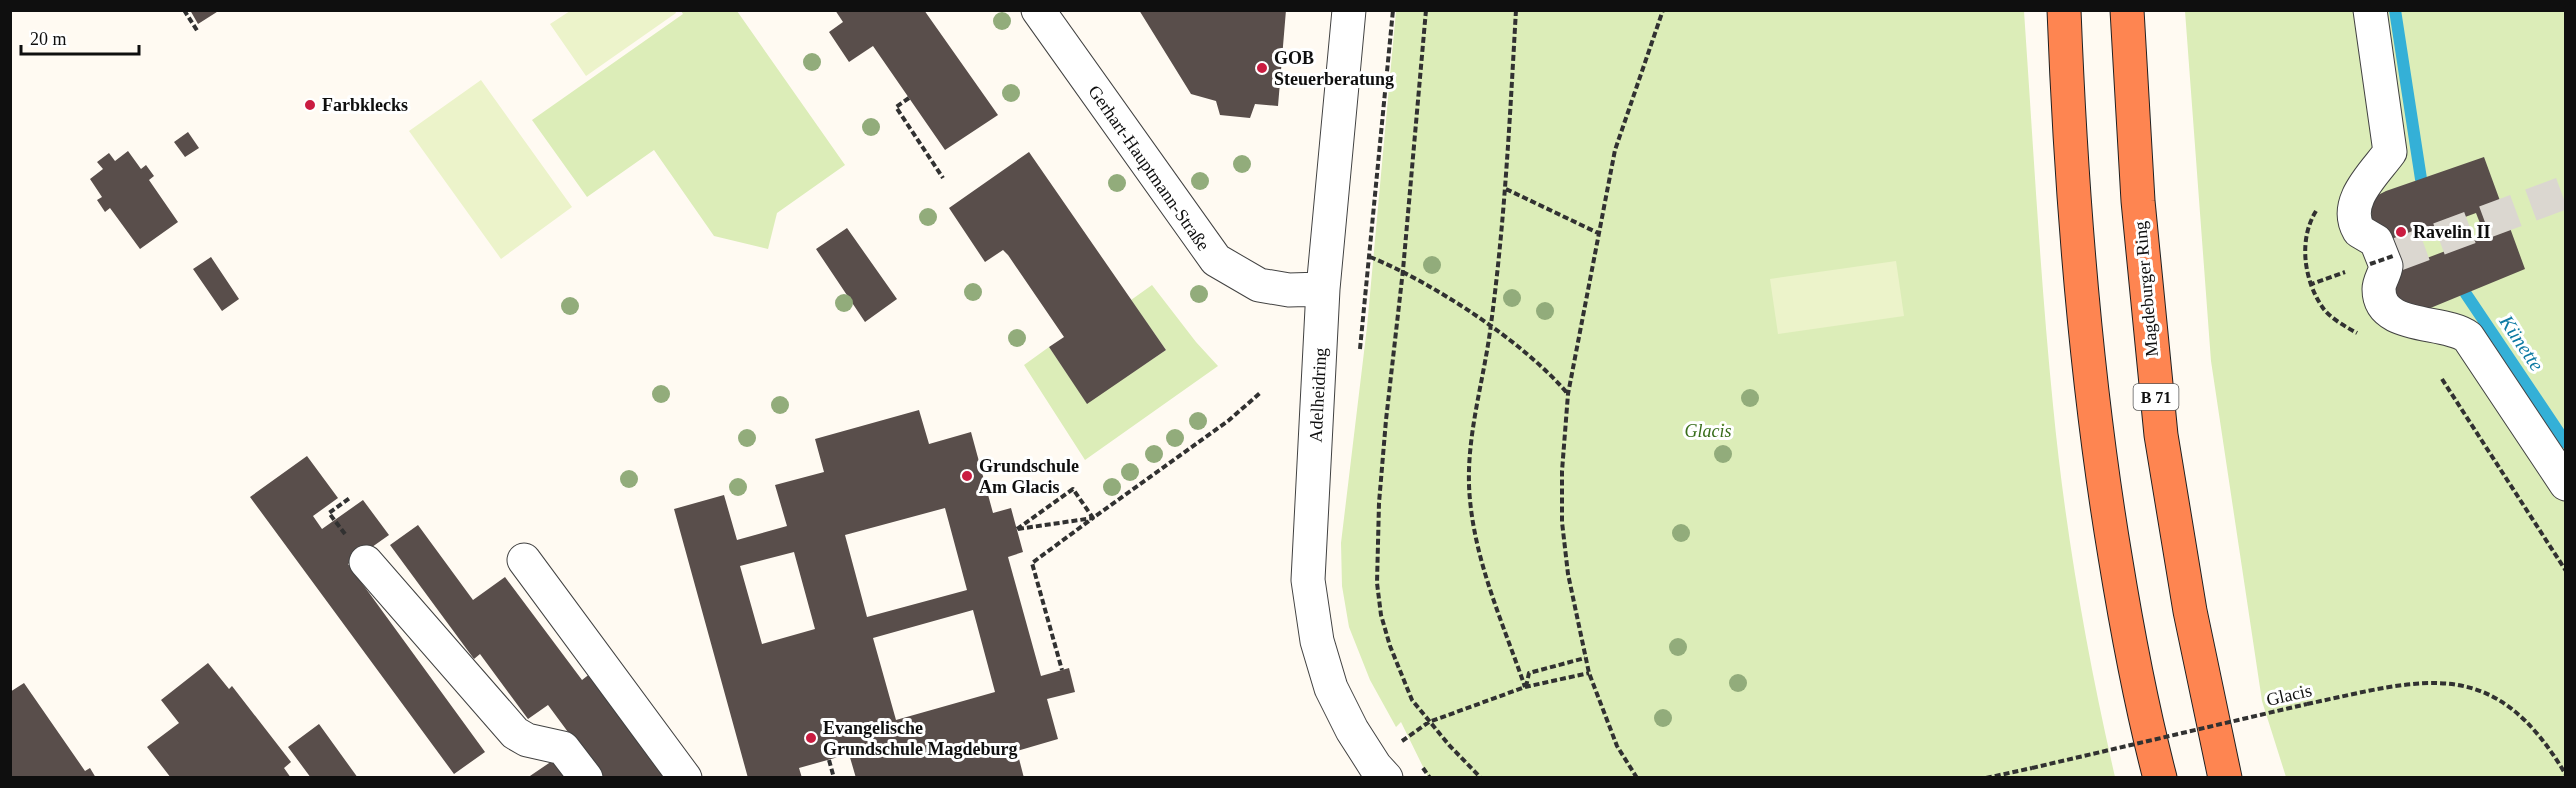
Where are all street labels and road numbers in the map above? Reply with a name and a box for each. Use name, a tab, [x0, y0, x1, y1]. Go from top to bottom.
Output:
street label: Gerhart-Hauptmann-Straße	[1084, 82, 1214, 254]
street label: Magdeburger Ring	[2130, 220, 2162, 358]
street label: Adelheidring	[1306, 347, 1330, 443]
road number: B 71	[2134, 384, 2178, 410]
street label: Glacis	[2264, 680, 2314, 710]

